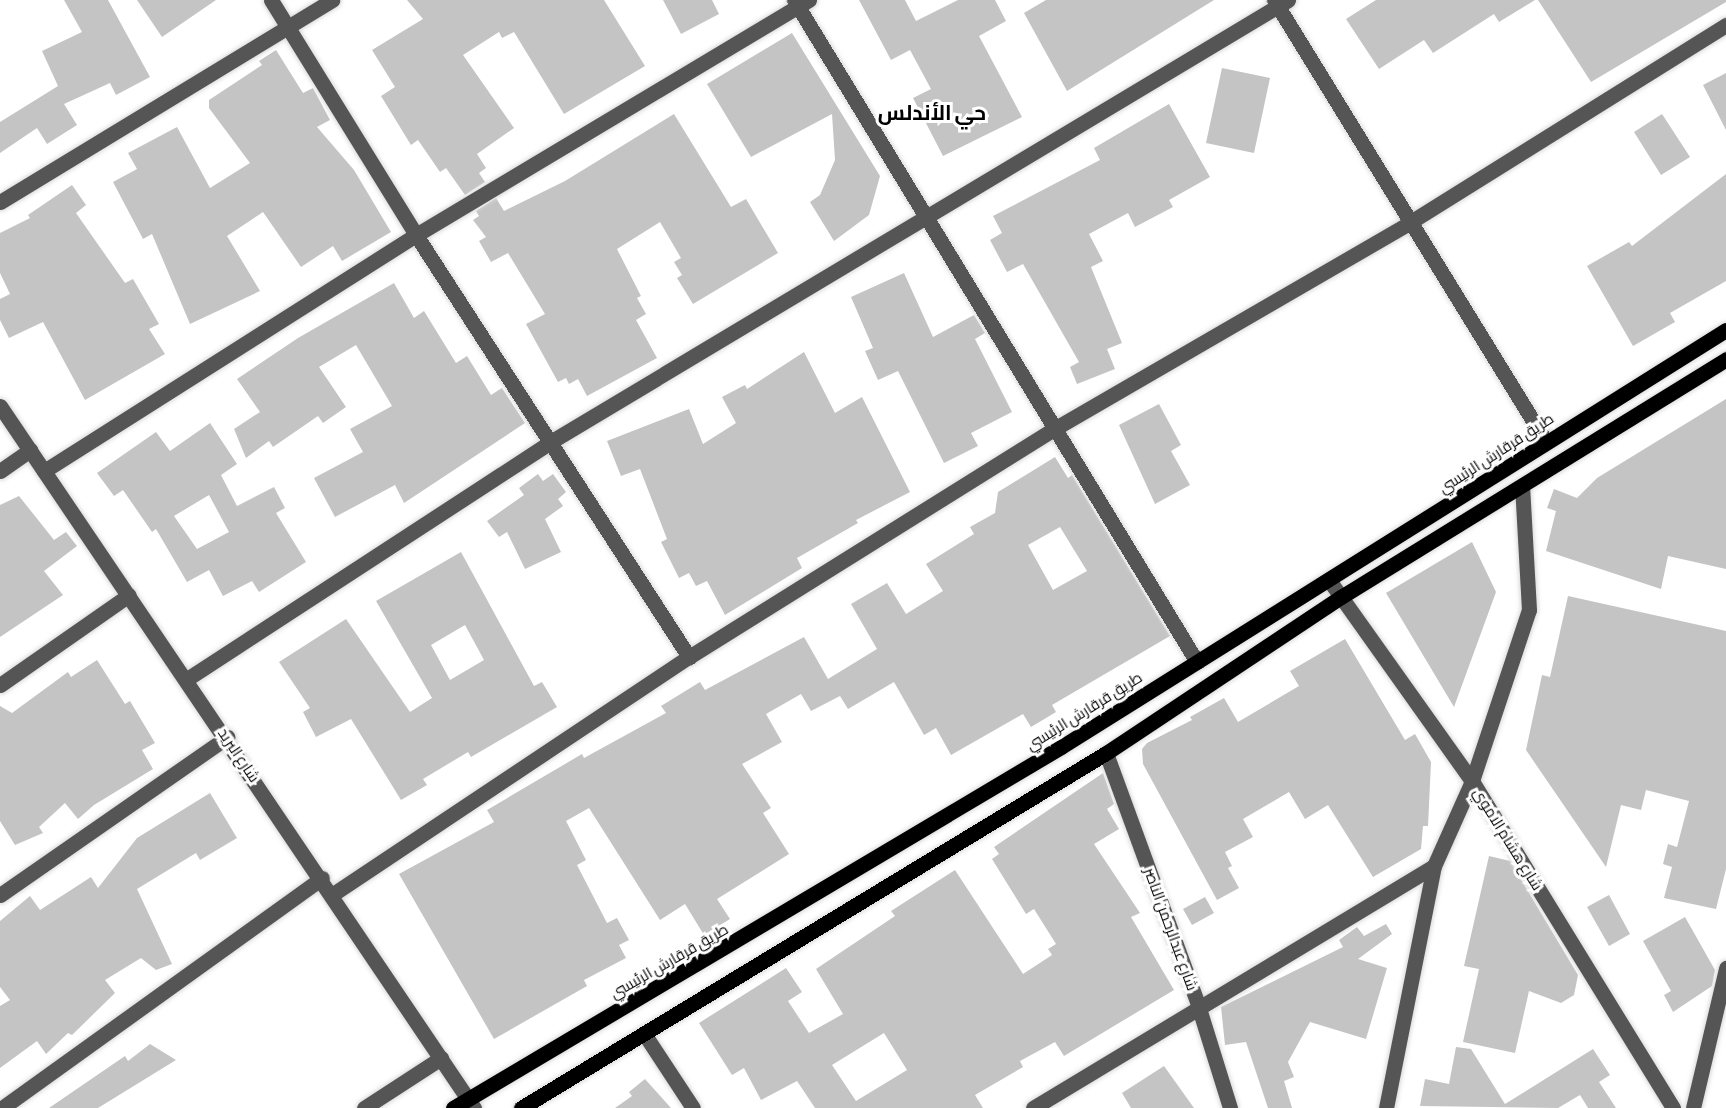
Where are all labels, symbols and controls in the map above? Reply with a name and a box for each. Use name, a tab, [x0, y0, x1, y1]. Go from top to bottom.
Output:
district label: حي الأندلس	[878, 99, 986, 125]
street label: طريق قرقارش الرئيسي	[1435, 409, 1557, 497]
street label: طريق قرقارش الرئيسي	[1023, 668, 1145, 754]
street label: شارع البريد	[214, 725, 264, 785]
street label: شارع هشام الاموي	[1469, 785, 1547, 893]
street label: شارع عبدالرحمن الناصر	[1140, 865, 1202, 993]
street label: طريق قرقارش الرئيسي	[607, 920, 731, 1002]

